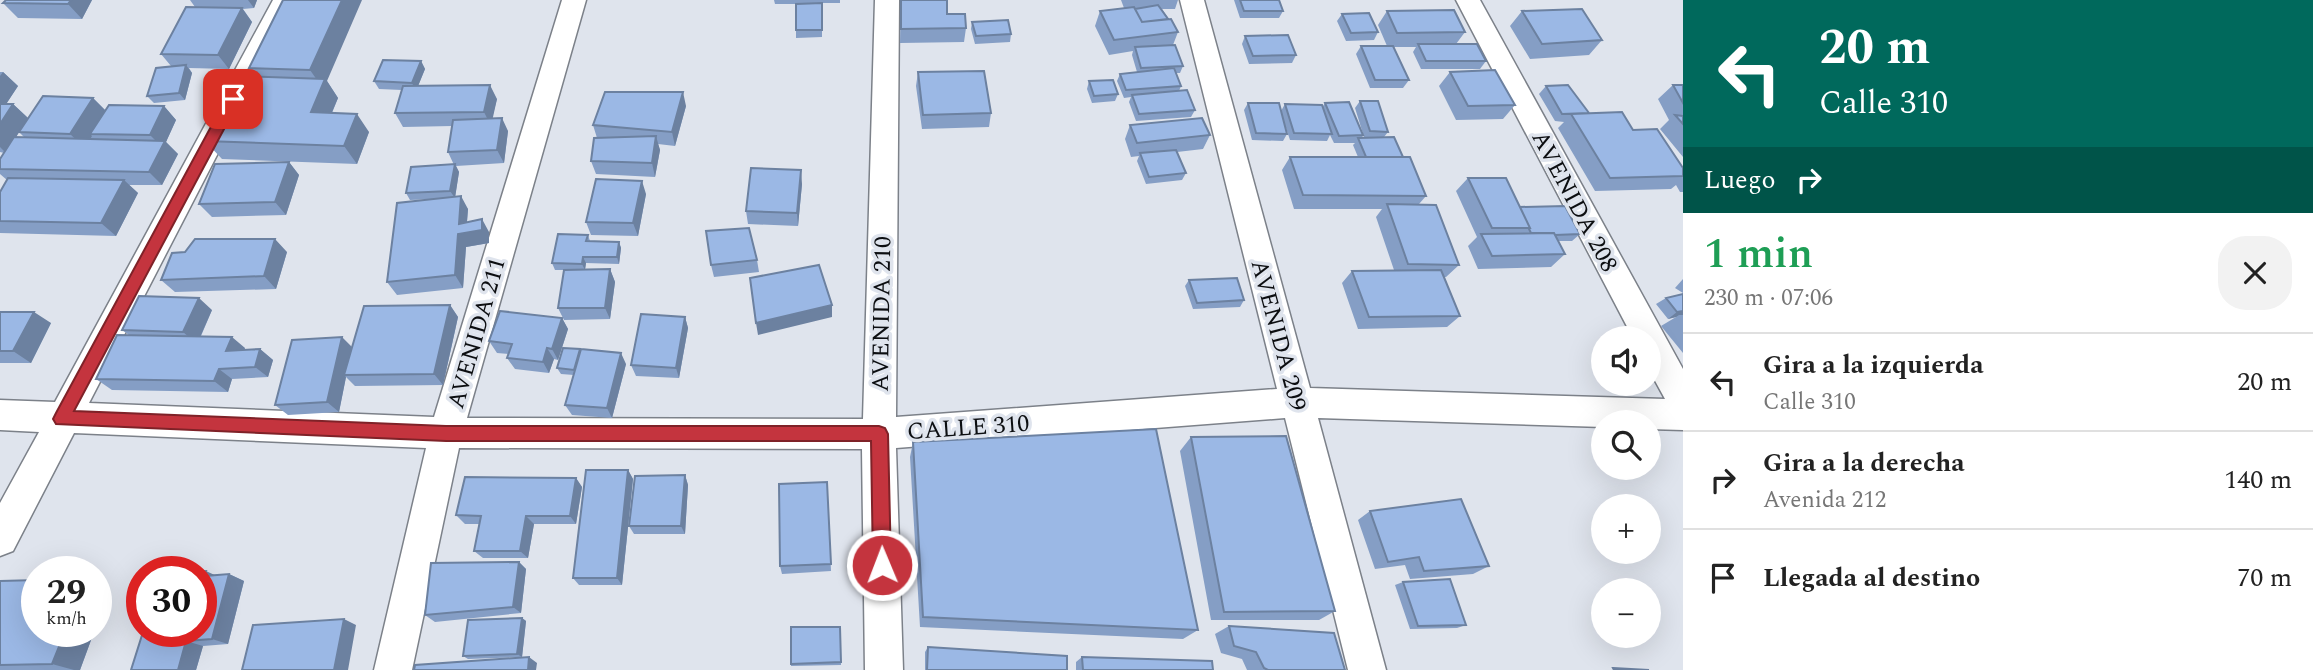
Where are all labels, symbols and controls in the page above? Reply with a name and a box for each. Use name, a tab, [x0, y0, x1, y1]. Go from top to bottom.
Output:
text: 20 m	[1819, 11, 1930, 86]
icon: left	[1704, 28, 1795, 119]
pin	[203, 69, 263, 129]
text: Calle 310	[1819, 79, 1948, 128]
icon: arrive	[214, 80, 252, 118]
street label: AVENIDA 208	[1522, 124, 1627, 279]
text: Luego	[1704, 160, 1776, 200]
icon: right	[1790, 161, 1828, 199]
text: 1 min	[1704, 223, 1813, 286]
street label: AVENIDA 210	[863, 236, 901, 392]
button: close	[2218, 236, 2292, 310]
street label: AVENIDA 211	[438, 253, 516, 413]
street label: AVENIDA 209	[1241, 255, 1316, 415]
text: 230 m · 07:06	[1704, 281, 1833, 316]
map controls	[1591, 326, 1661, 648]
button: sound	[1591, 326, 1661, 396]
text: Gira a la izquierda	[1763, 345, 1984, 385]
text: 20 m	[2237, 362, 2292, 402]
icon: left	[1704, 363, 1742, 401]
text: Calle 310	[1763, 385, 1856, 420]
street label: CALLE 310	[906, 406, 1030, 450]
button: search	[1591, 410, 1661, 480]
text: Gira a la derecha	[1763, 443, 1965, 483]
text: 140 m	[2224, 460, 2292, 500]
icon: right	[1704, 461, 1742, 499]
text: Avenida 212	[1763, 483, 1886, 518]
button: +	[1591, 494, 1661, 564]
position arrow	[845, 528, 919, 602]
speed limit sign: 30	[126, 556, 217, 647]
text: Llegada al destino	[1763, 558, 1980, 598]
text: 70 m	[2237, 558, 2292, 598]
icon: arrive	[1704, 559, 1742, 597]
text: 29	[47, 566, 86, 619]
button: −	[1591, 578, 1661, 648]
text: km/h	[46, 605, 87, 632]

